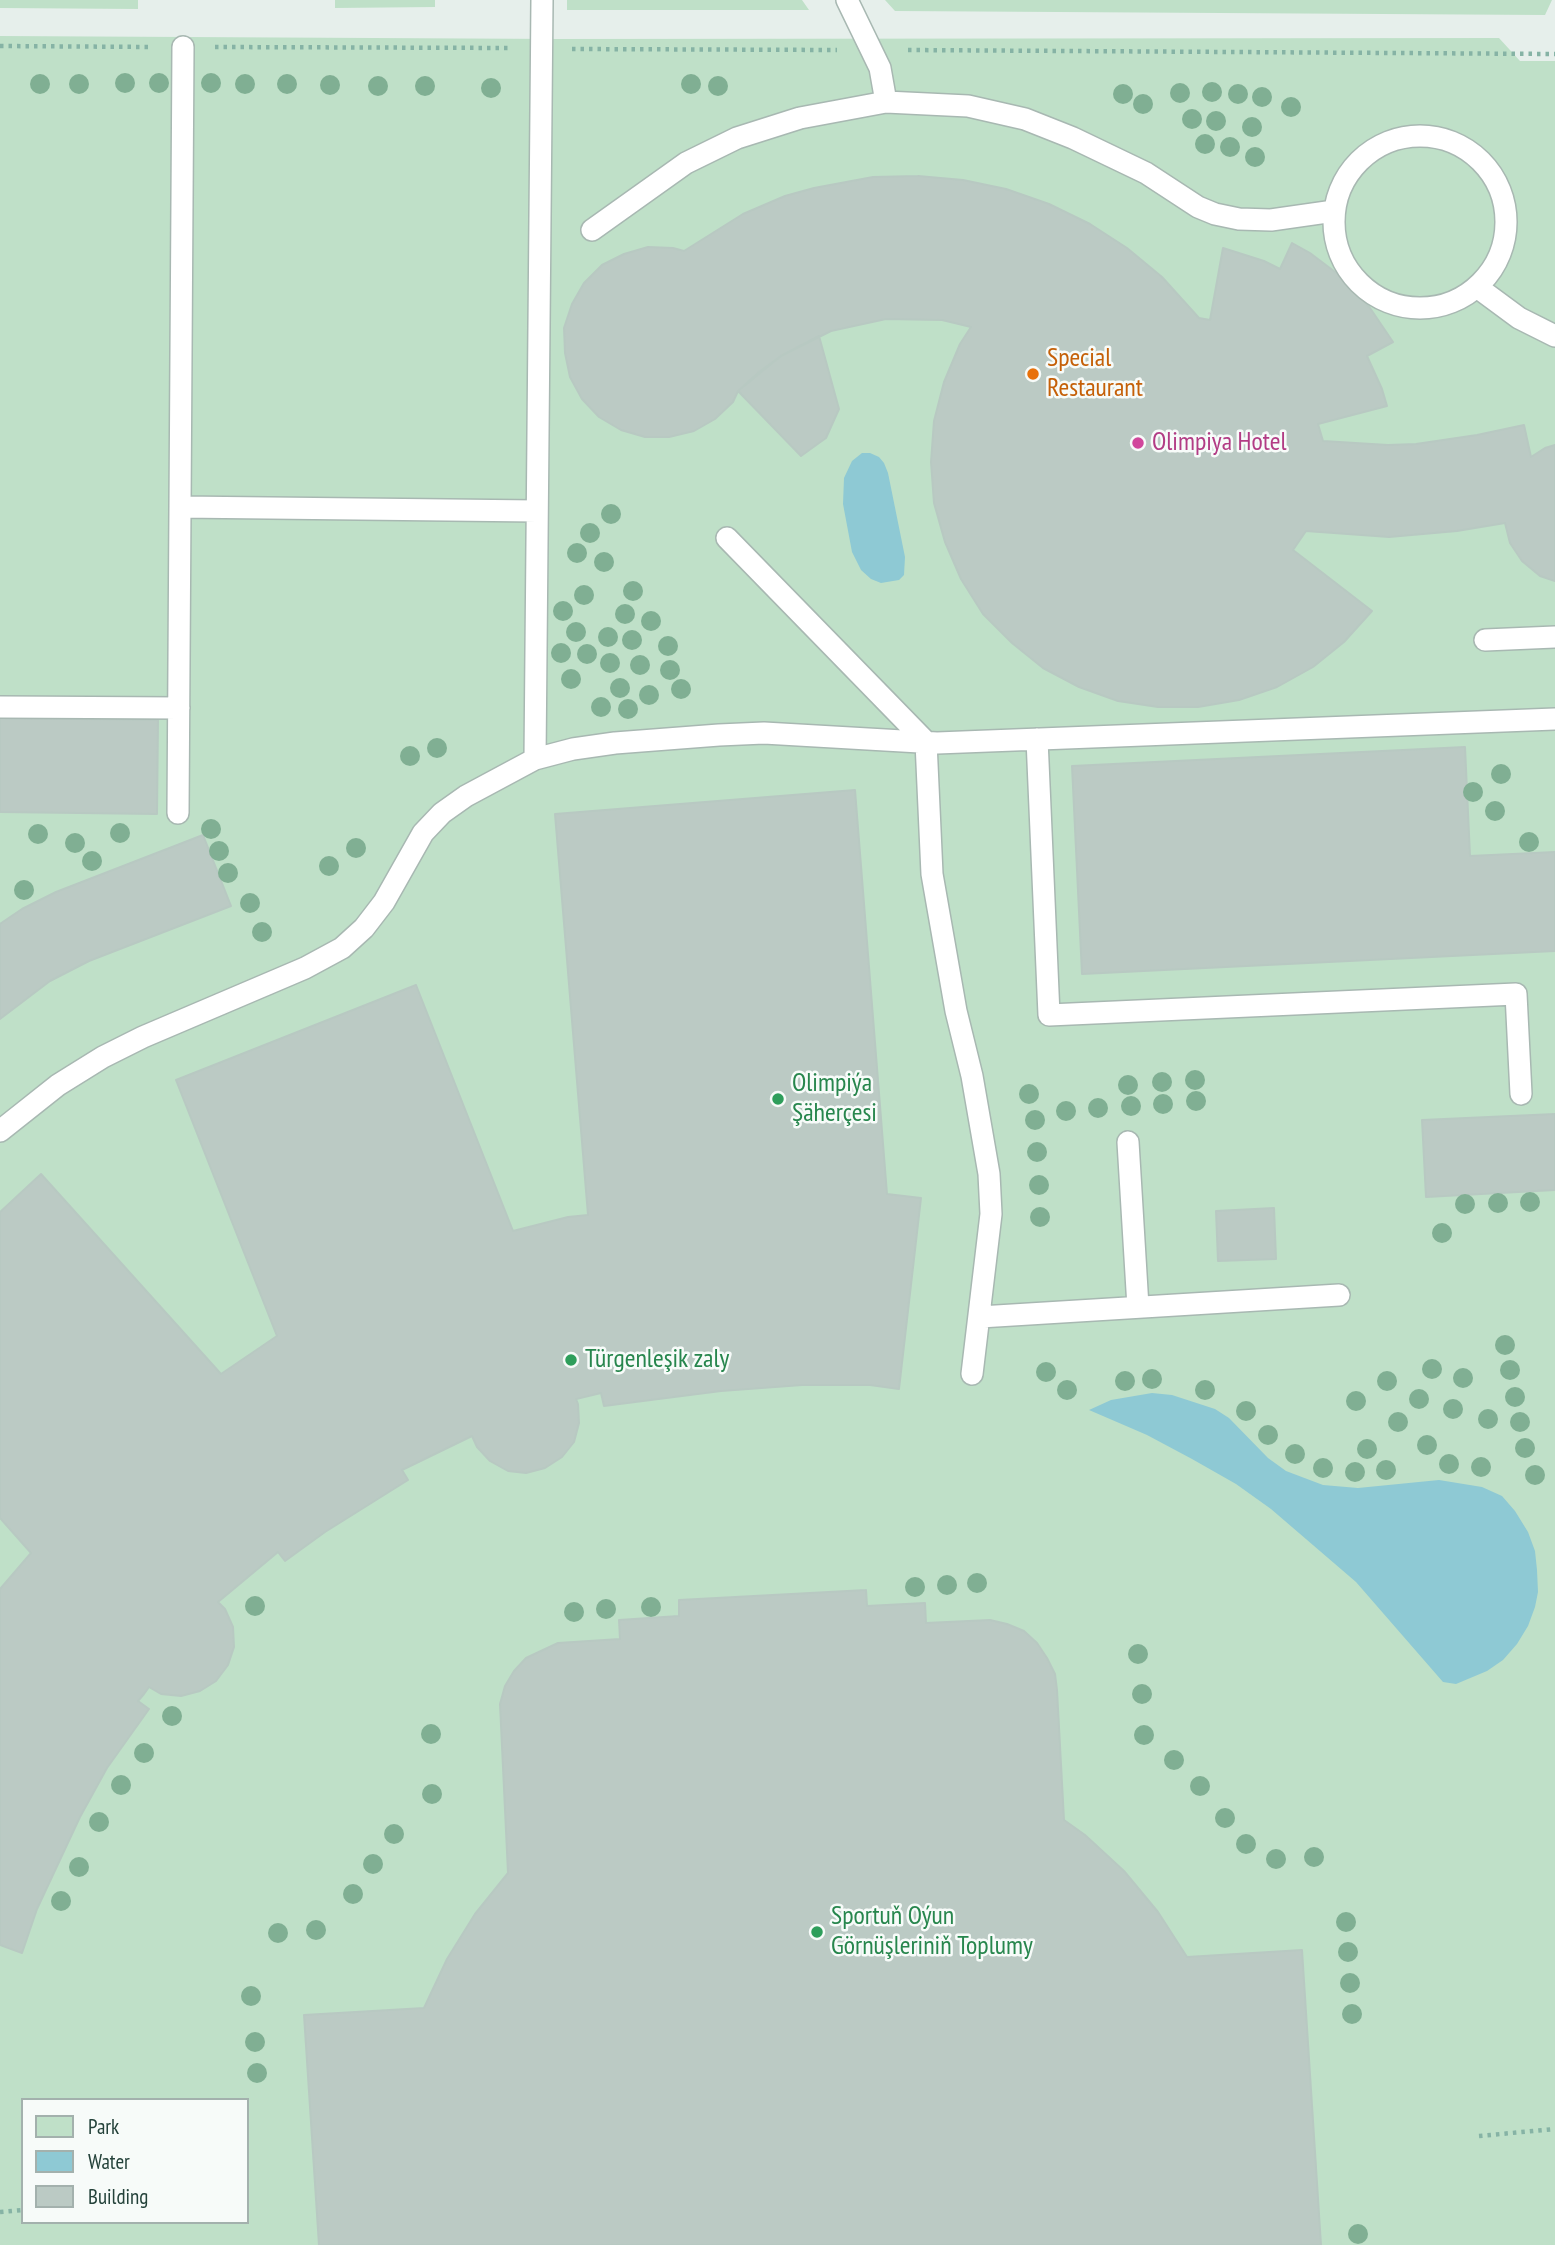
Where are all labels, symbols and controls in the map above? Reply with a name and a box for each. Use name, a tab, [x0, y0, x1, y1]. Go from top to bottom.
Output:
place label: Special Restaurant	[1047, 343, 1143, 404]
marker: Special Restaurant	[1025, 366, 1041, 382]
place label: Olimpiya Hotel	[1152, 427, 1286, 459]
marker: Olimpiya Hotel	[1130, 435, 1146, 451]
place label: Olimpiýa Şäherçesi	[792, 1068, 877, 1130]
marker: Olimpiýa Şäherçesi	[770, 1091, 786, 1107]
place label: Türgenleşik zaly	[585, 1344, 729, 1376]
marker: Türgenleşik zaly	[563, 1352, 579, 1368]
place label: Sportuň Oýun Görnüşleriniň Toplumy	[831, 1901, 1033, 1962]
marker: Sportuň Oýun Görnüşleriniň Toplumy	[809, 1924, 825, 1940]
legend	[21, 2098, 248, 2224]
text: Park	[88, 2113, 119, 2140]
text: Water	[88, 2148, 130, 2175]
text: Building	[88, 2183, 148, 2210]

